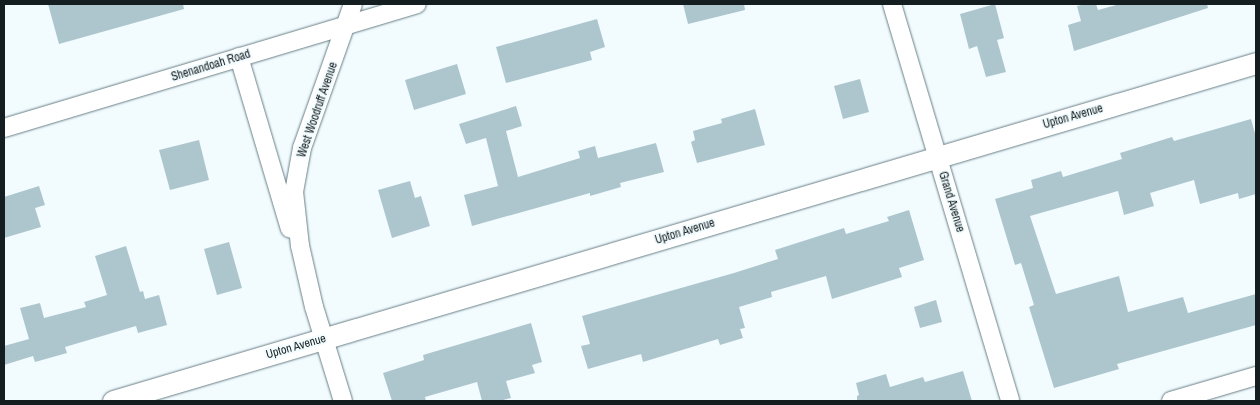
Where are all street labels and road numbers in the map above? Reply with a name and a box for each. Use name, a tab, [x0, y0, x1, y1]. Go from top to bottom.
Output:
street label: Shenandoah Road	[170, 47, 252, 85]
street label: West Woodruff Avenue	[295, 60, 341, 160]
street label: Upton Avenue	[1041, 102, 1105, 132]
street label: Grand Avenue	[935, 170, 967, 234]
street label: Upton Avenue	[653, 216, 717, 248]
street label: Upton Avenue	[264, 332, 328, 362]

